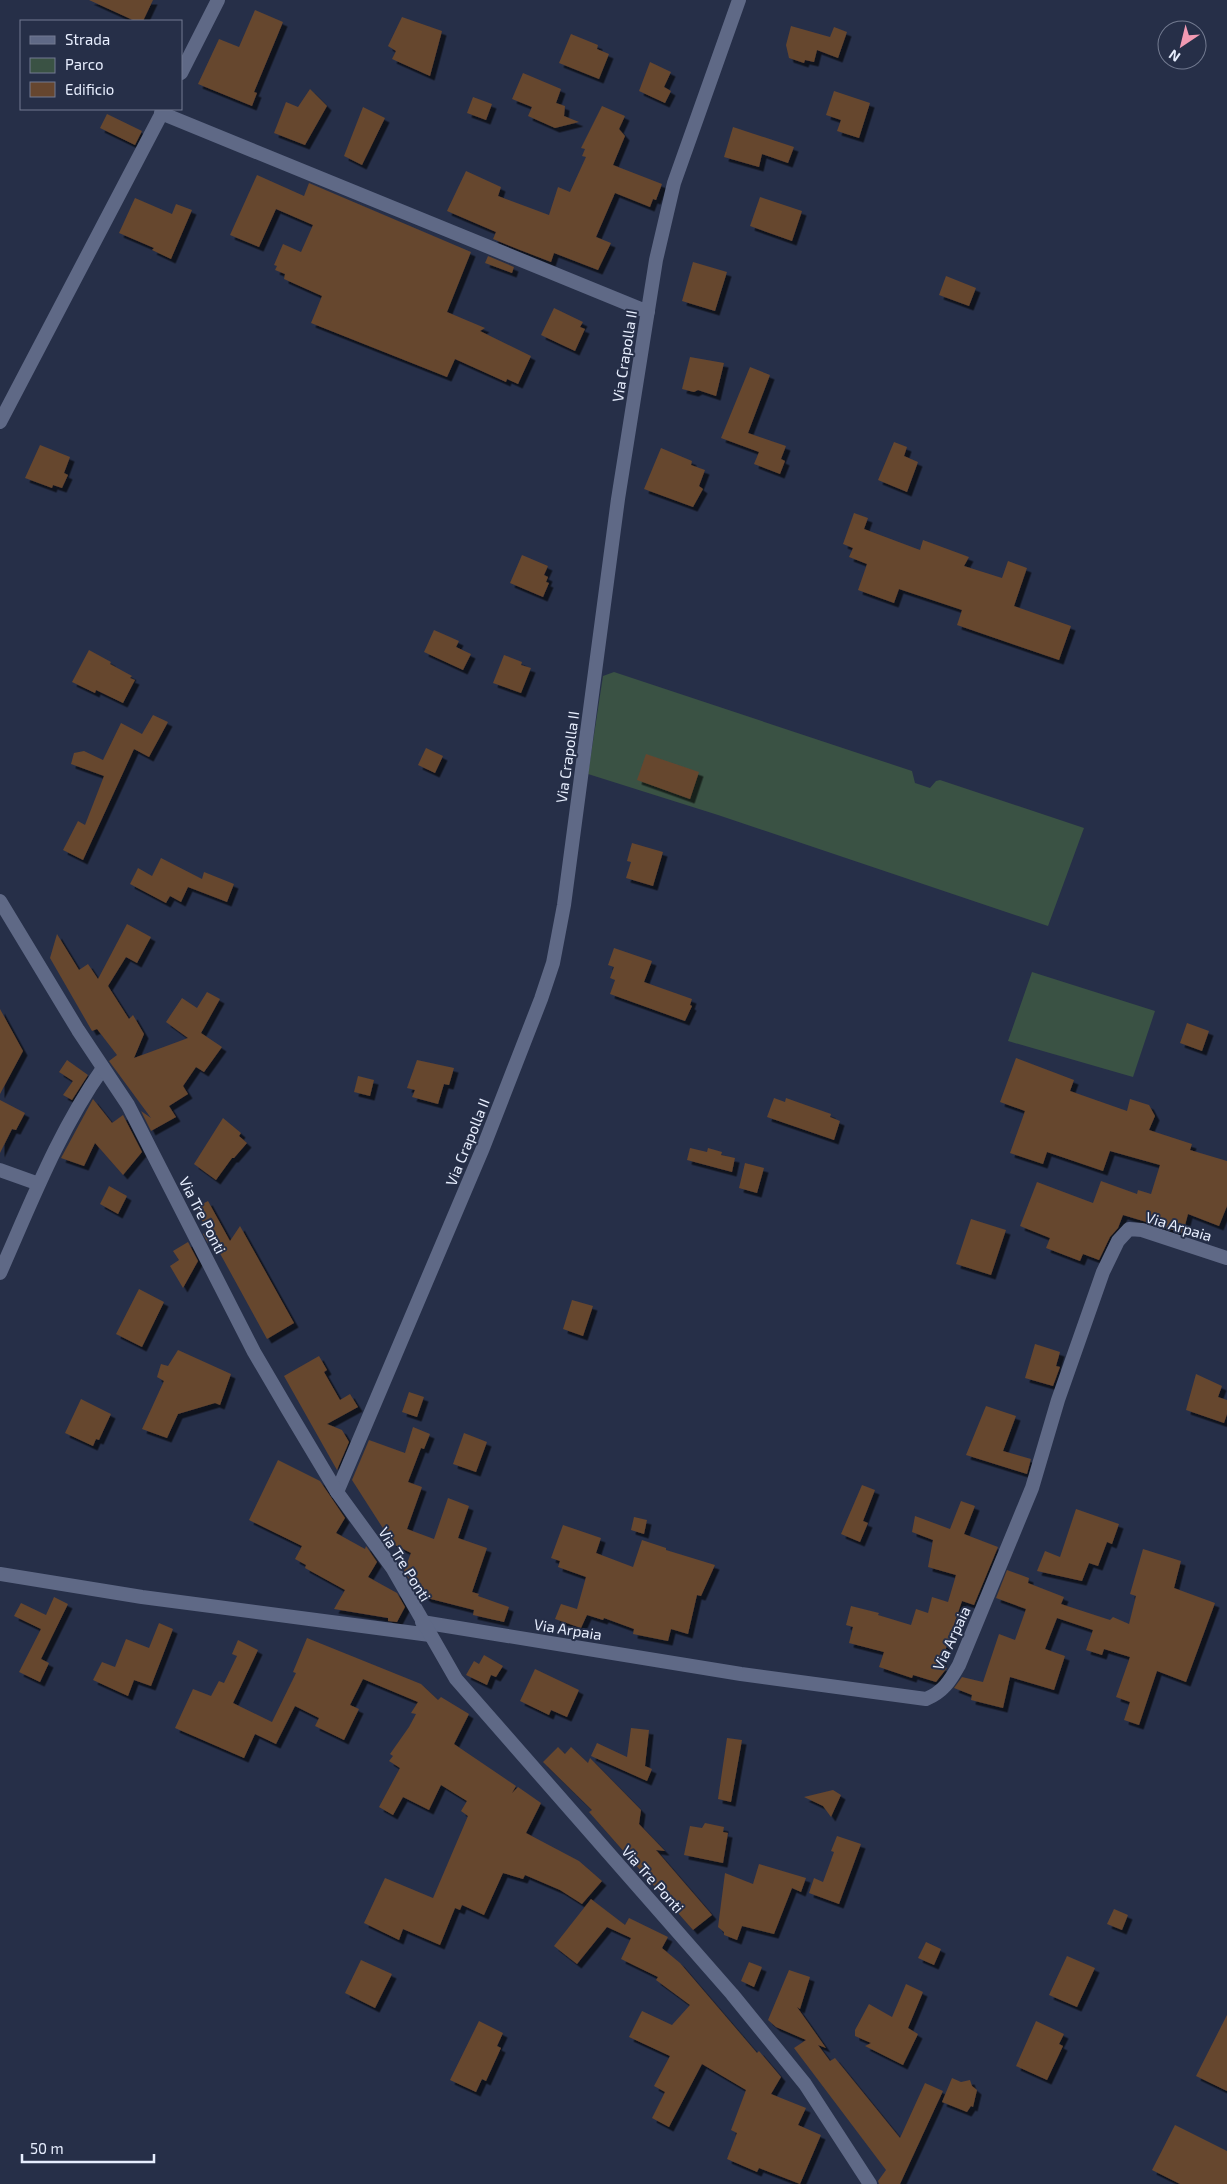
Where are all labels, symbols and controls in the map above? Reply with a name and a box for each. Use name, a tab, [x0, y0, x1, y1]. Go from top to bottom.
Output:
legend	[20, 20, 182, 110]
north arrow	[1157, 20, 1207, 70]
text: Strada	[65, 30, 110, 48]
text: N	[1165, 46, 1183, 66]
text: Parco	[65, 55, 104, 73]
text: Edificio	[65, 80, 114, 98]
street label: Via Crapolla II	[608, 309, 640, 403]
street label: Via Crapolla II	[552, 710, 582, 804]
street label: Via Crapolla II	[441, 1096, 493, 1188]
street label: Via Tre Ponti	[176, 1173, 230, 1257]
street label: Via Arpaia	[1144, 1207, 1214, 1245]
street label: Via Tre Ponti	[375, 1524, 435, 1604]
street label: Via Arpaia	[928, 1603, 974, 1673]
street label: Via Arpaia	[533, 1615, 603, 1643]
street label: Via Tre Ponti	[618, 1842, 688, 1916]
scale bar	[22, 2132, 155, 2164]
text: 50 m	[30, 2139, 64, 2157]

